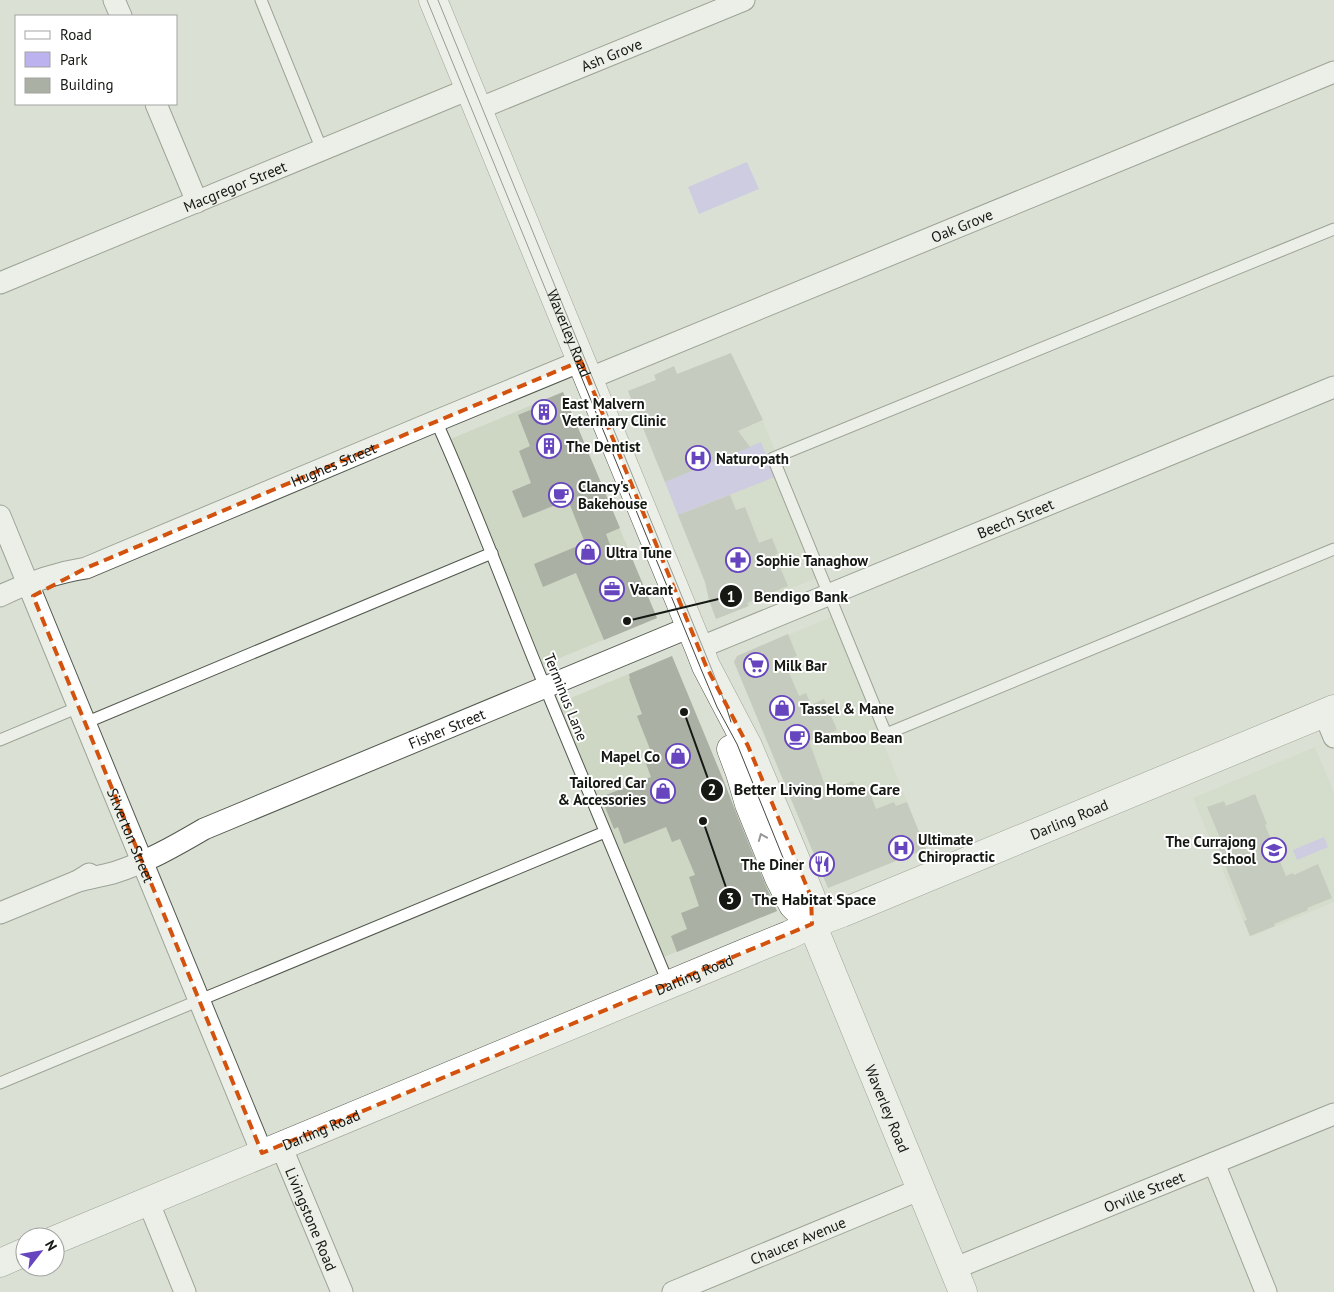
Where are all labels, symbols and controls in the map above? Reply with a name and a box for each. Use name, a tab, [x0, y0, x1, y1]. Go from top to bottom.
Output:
legend	[15, 15, 178, 105]
text: Road	[60, 25, 92, 44]
street label: Ash Grove	[578, 33, 645, 75]
text: Park	[60, 50, 88, 69]
text: Building	[60, 75, 114, 94]
street label: Macgregor Street	[180, 156, 289, 216]
street label: Oak Grove	[928, 204, 995, 246]
street label: Waverley Road	[543, 286, 596, 380]
place label: East Malvern Veterinary Clinic	[561, 394, 667, 430]
building icon: East Malvern Veterinary Clinic	[531, 399, 557, 425]
building icon: The Dentist	[536, 433, 562, 459]
place label: The Dentist	[566, 437, 641, 456]
street label: Hughes Street	[288, 438, 379, 490]
hospital icon: Naturopath	[685, 445, 711, 471]
place label: Naturopath	[716, 449, 789, 468]
place label: Clancy's Bakehouse	[578, 477, 648, 513]
cafe icon: Clancy's Bakehouse	[548, 482, 574, 508]
street label: Beech Street	[974, 494, 1056, 542]
shop icon: Ultra Tune	[575, 539, 601, 565]
place label: Ultra Tune	[606, 543, 672, 562]
pharmacy icon: Sophie Tanaghow	[725, 547, 751, 573]
place label: Sophie Tanaghow	[756, 551, 868, 570]
office icon: Vacant	[599, 576, 625, 602]
place label: Vacant	[629, 580, 674, 599]
callout: Bendigo Bank	[719, 581, 858, 612]
text: Bendigo Bank	[754, 586, 848, 606]
text: 1	[727, 587, 735, 606]
street label: Terminus Lane	[540, 650, 592, 744]
supermarket icon: Milk Bar	[743, 652, 769, 678]
place label: Milk Bar	[774, 656, 827, 675]
shop icon: Tassel & Mane	[769, 695, 795, 721]
place label: Tassel & Mane	[800, 699, 894, 718]
street label: Fisher Street	[405, 704, 488, 753]
cafe icon: Bamboo Bean	[784, 724, 810, 750]
place label: Bamboo Bean	[814, 728, 902, 747]
shop icon: Mapel Co	[665, 743, 691, 769]
place label: Mapel Co	[601, 747, 660, 766]
place label: Tailored Car & Accessories	[558, 773, 647, 809]
callout: Better Living Home Care	[699, 774, 911, 805]
shop icon: Tailored Car & Accessories	[650, 778, 676, 804]
text: Better Living Home Care	[734, 779, 900, 799]
text: 2	[708, 780, 716, 799]
street label: Silverton Street	[103, 785, 159, 885]
street label: Darling Road	[1027, 794, 1111, 844]
place label: Ultimate Chiropractic	[918, 830, 995, 866]
place label: The Currajong School	[1166, 832, 1257, 868]
one-way arrow	[758, 833, 769, 842]
hospital icon: Ultimate Chiropractic	[888, 835, 914, 861]
school or university icon: The Currajong School	[1261, 837, 1287, 863]
restaurant icon: The Diner	[809, 851, 835, 877]
place label: The Diner	[741, 855, 805, 874]
callout: The Habitat Space	[717, 884, 886, 915]
text: 3	[726, 889, 734, 908]
text: The Habitat Space	[752, 889, 876, 909]
street label: Darling Road	[652, 949, 736, 999]
street label: Waverley Road	[861, 1062, 914, 1155]
street label: Darling Road	[279, 1105, 363, 1154]
street label: Livingstone Road	[281, 1164, 341, 1273]
street label: Orville Street	[1101, 1166, 1187, 1216]
street label: Chaucer Avenue	[747, 1212, 848, 1269]
north arrow	[15, 1227, 65, 1277]
text: N	[41, 1237, 61, 1254]

